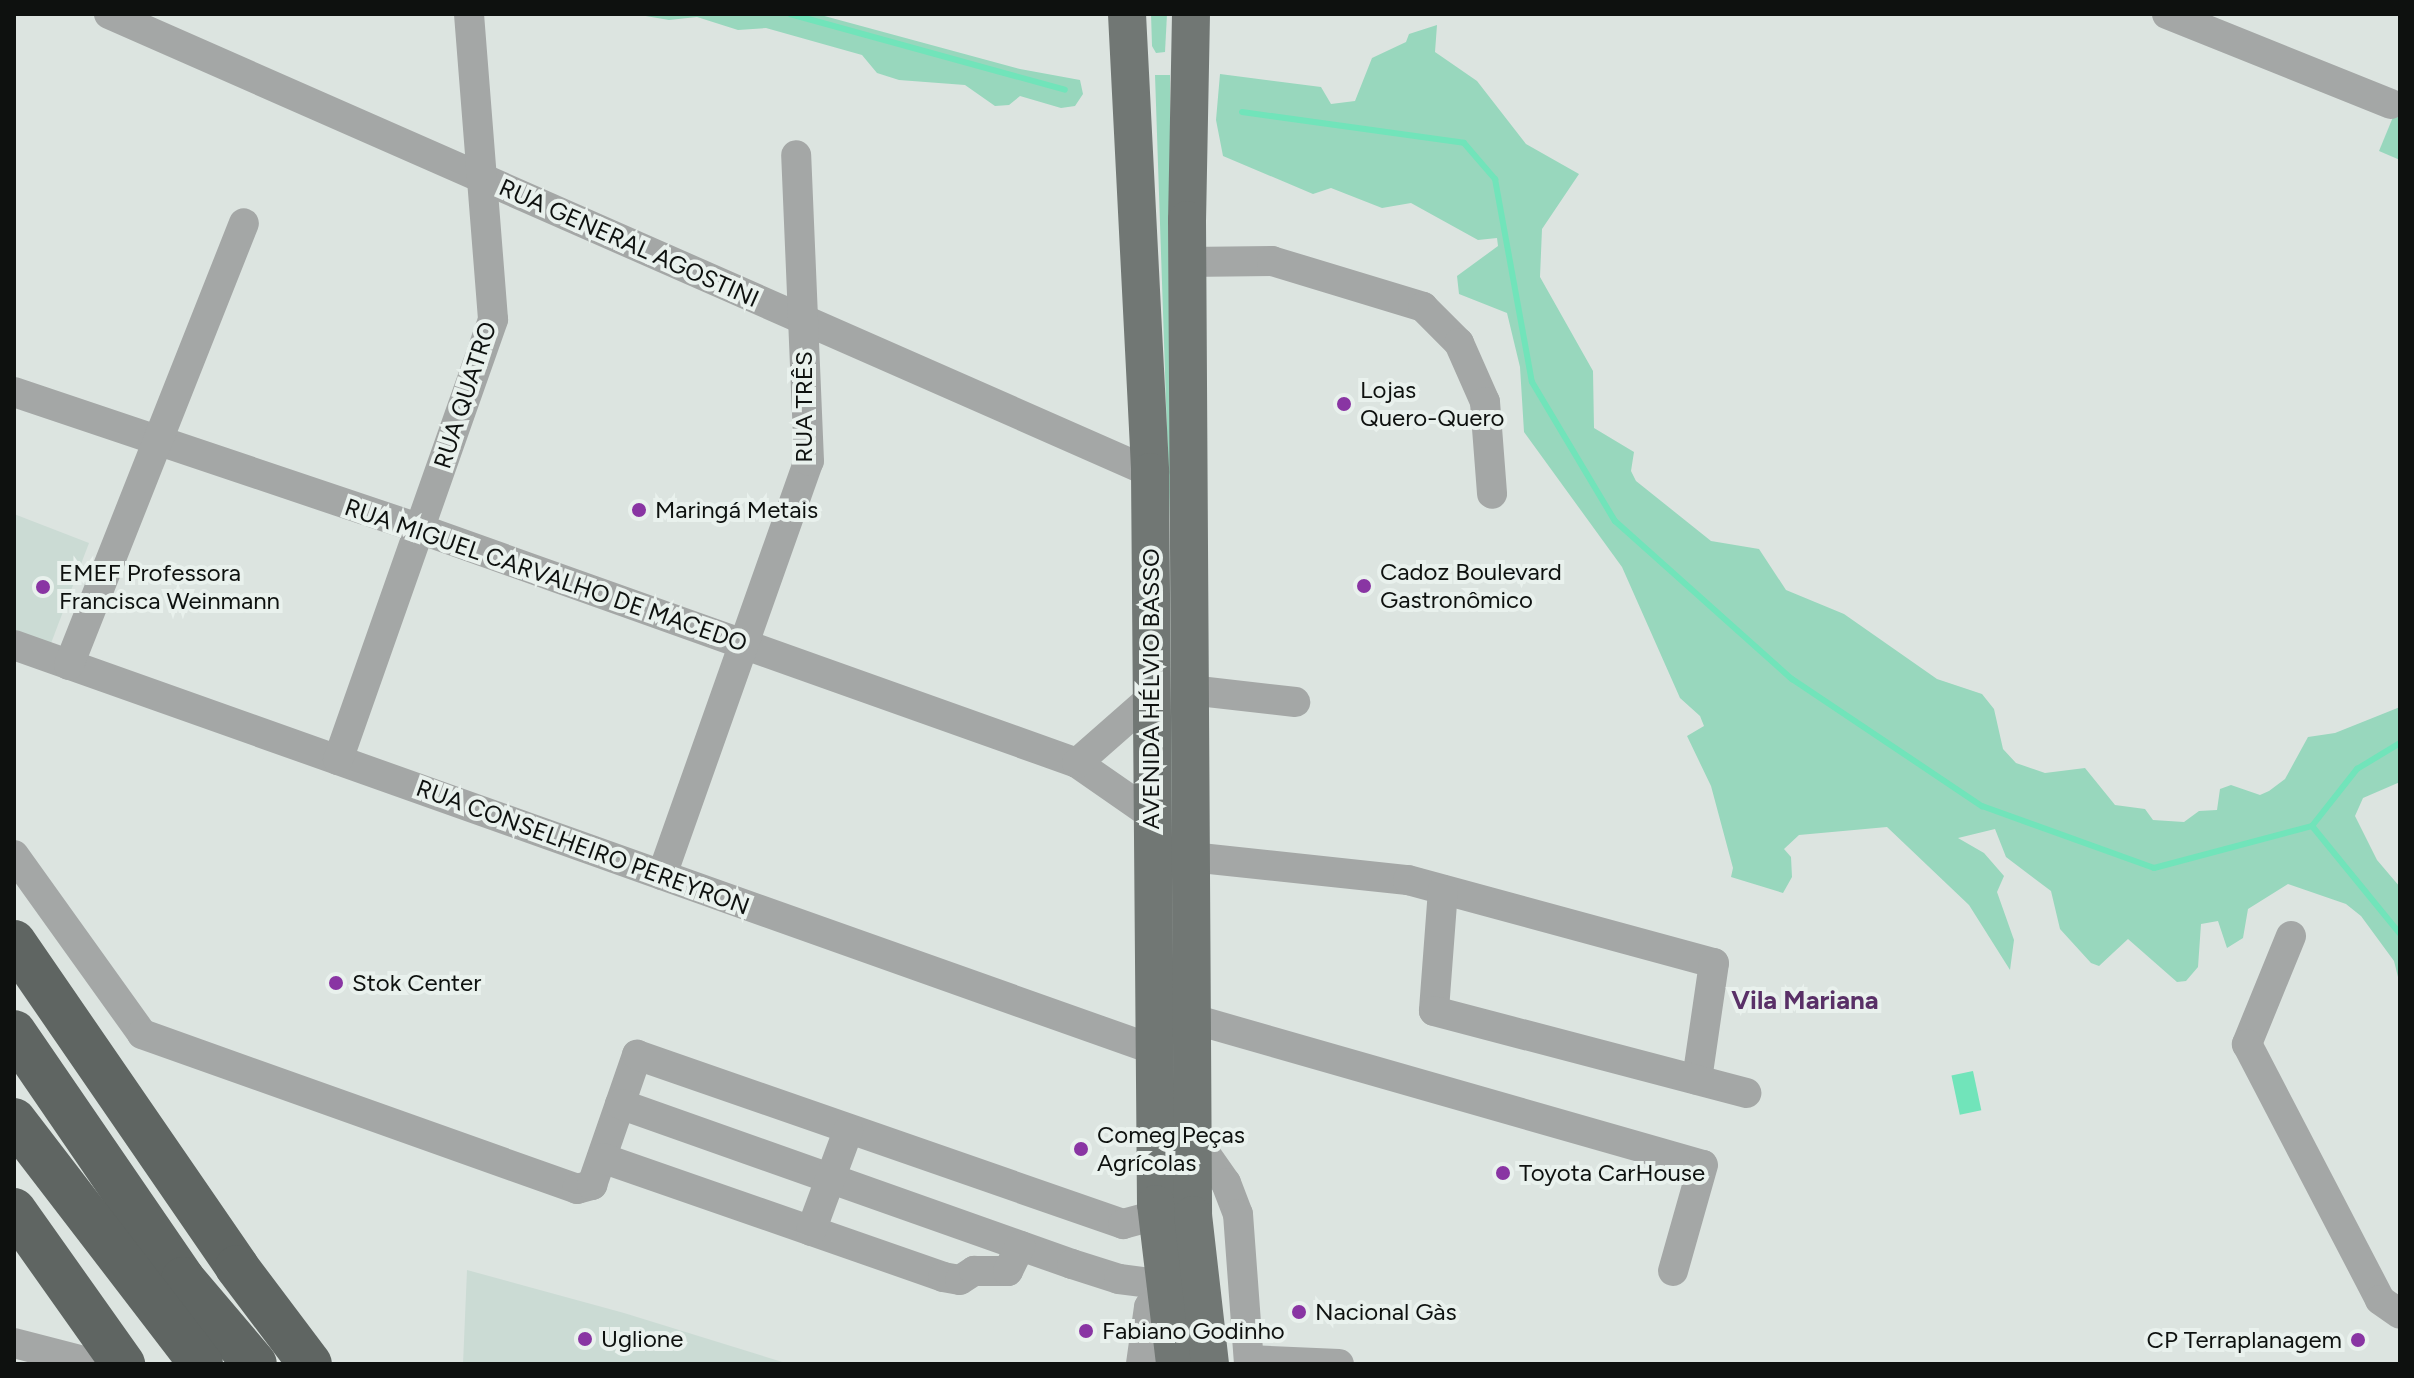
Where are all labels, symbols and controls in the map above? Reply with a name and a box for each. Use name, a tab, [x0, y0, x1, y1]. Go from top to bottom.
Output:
street label: RUA GENERAL AGOSTINI	[495, 173, 763, 313]
street label: RUA QUATRO	[428, 318, 502, 472]
street label: RUA TRÊS	[790, 351, 818, 463]
place label: Lojas Quero-Quero	[1360, 376, 1505, 432]
marker: Lojas Quero-Quero	[1335, 395, 1353, 413]
street label: RUA MIGUEL CARVALHO DE MACEDO	[341, 492, 751, 658]
place label: Maringá Metais	[655, 496, 818, 524]
marker: Maringá Metais	[630, 501, 648, 519]
street label: AVENIDA HÉLVIO BASSO	[1137, 548, 1165, 830]
place label: Cadoz Boulevard Gastronômico	[1380, 558, 1562, 614]
place label: EMEF Professora Francisca Weinmann	[59, 559, 280, 615]
marker: Cadoz Boulevard Gastronômico	[1355, 577, 1373, 595]
marker: EMEF Professora Francisca Weinmann	[34, 578, 52, 596]
street label: RUA CONSELHEIRO PEREYRON	[412, 773, 754, 921]
place label: Stok Center	[352, 969, 481, 997]
marker: Stok Center	[327, 974, 345, 992]
district label: Vila Mariana	[1731, 985, 1879, 1017]
place label: Comeg Peças Agrícolas	[1097, 1121, 1245, 1177]
marker: Comeg Peças Agrícolas	[1072, 1140, 1090, 1158]
place label: Toyota CarHouse	[1519, 1159, 1705, 1187]
marker: Toyota CarHouse	[1494, 1164, 1512, 1182]
place label: Nacional Gàs	[1315, 1298, 1457, 1326]
marker: Nacional Gàs	[1290, 1303, 1308, 1321]
place label: Fabiano Godinho	[1102, 1317, 1285, 1345]
marker: Fabiano Godinho	[1077, 1322, 1095, 1340]
place label: Uglione	[601, 1325, 683, 1353]
place label: CP Terraplanagem	[2147, 1326, 2342, 1354]
marker: Uglione	[576, 1330, 594, 1348]
marker: CP Terraplanagem	[2349, 1331, 2367, 1349]

